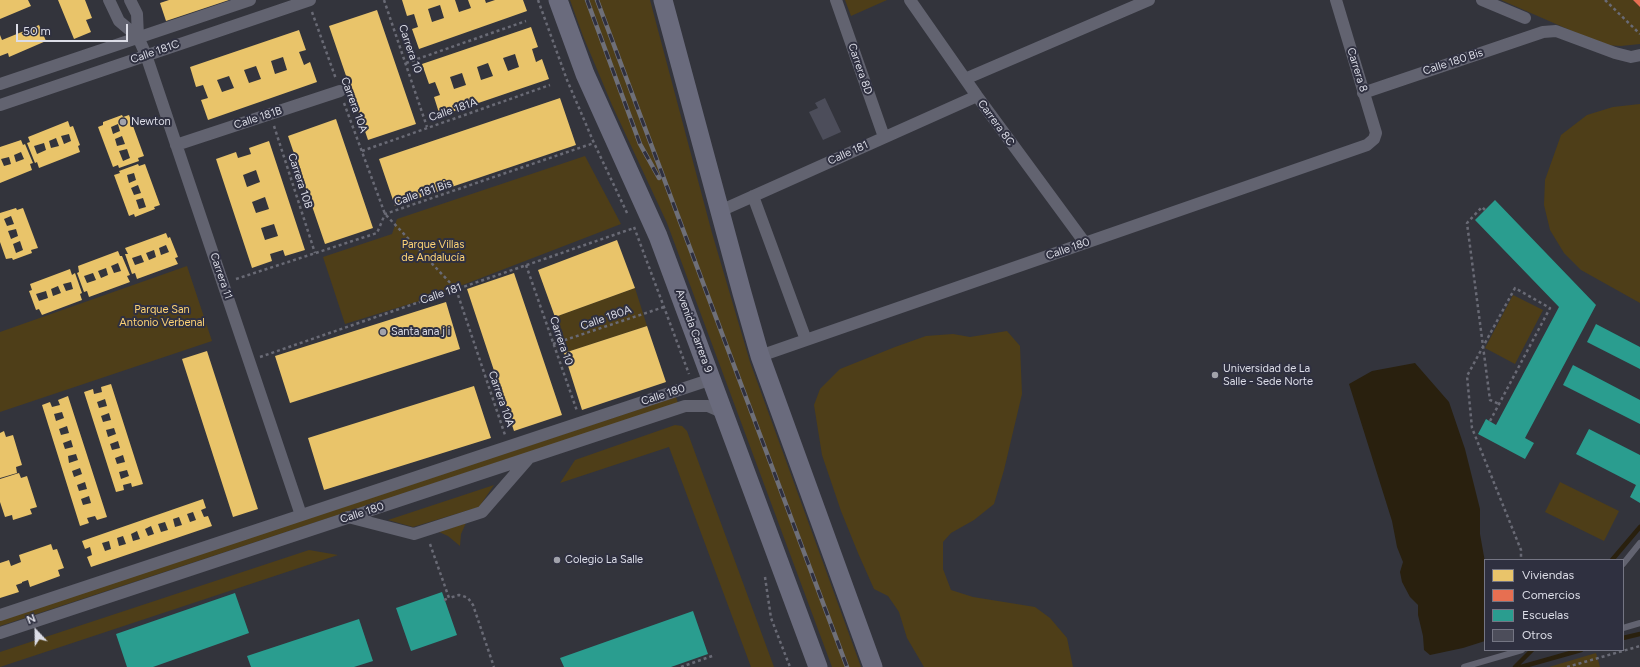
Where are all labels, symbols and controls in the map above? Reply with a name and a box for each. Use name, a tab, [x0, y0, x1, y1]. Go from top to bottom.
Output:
scale bar	[18, 16, 130, 42]
street label: Carrera 10	[396, 23, 424, 75]
text: 50 m	[23, 24, 51, 38]
street label: Calle 181C	[129, 37, 181, 67]
street label: Carrera 8D	[845, 42, 875, 96]
street label: Carrera 8	[1344, 46, 1370, 94]
street label: Calle 180 Bis	[1421, 46, 1485, 78]
street label: Carrera 10A	[338, 75, 370, 135]
street label: Calle 181A	[427, 96, 479, 124]
street label: Carrera 8C	[975, 97, 1017, 149]
street label: Calle 181B	[232, 104, 284, 132]
place label: Newton	[131, 115, 171, 129]
marker: Newton	[118, 117, 128, 127]
street label: Calle 181	[826, 138, 870, 168]
street label: Carrera 10B	[285, 152, 315, 210]
street label: Calle 181 Bis	[392, 177, 454, 209]
street label: Calle 180	[1044, 235, 1092, 263]
park label: Parque Villas de Andalucía	[401, 238, 465, 264]
street label: Carrera 11	[207, 251, 235, 301]
street label: Calle 181	[419, 281, 463, 307]
street label: Avenida Carrera 9	[673, 288, 715, 374]
park label: Parque San Antonio Verbenal	[119, 303, 205, 329]
street label: Calle 180A	[579, 303, 633, 333]
street label: Carrera 10	[547, 315, 575, 367]
place label: Santa ana j i	[391, 325, 450, 339]
marker: Santa ana j i	[378, 327, 388, 337]
place label: Universidad de La Salle - Sede Norte	[1223, 362, 1313, 388]
street label: Carrera 10A	[485, 369, 517, 429]
marker: Universidad de La Salle - Sede Norte	[1210, 370, 1220, 380]
street label: Calle 180	[639, 382, 687, 408]
street label: Calle 180	[338, 500, 386, 526]
place label: Colegio La Salle	[565, 553, 643, 567]
marker: Colegio La Salle	[552, 555, 562, 565]
legend	[1484, 559, 1624, 651]
text: Viviendas	[1522, 568, 1574, 582]
text: Comercios	[1522, 588, 1580, 602]
text: Escuelas	[1522, 608, 1569, 622]
north arrow	[16, 611, 56, 651]
text: N	[25, 612, 38, 627]
text: Otros	[1522, 628, 1552, 642]

